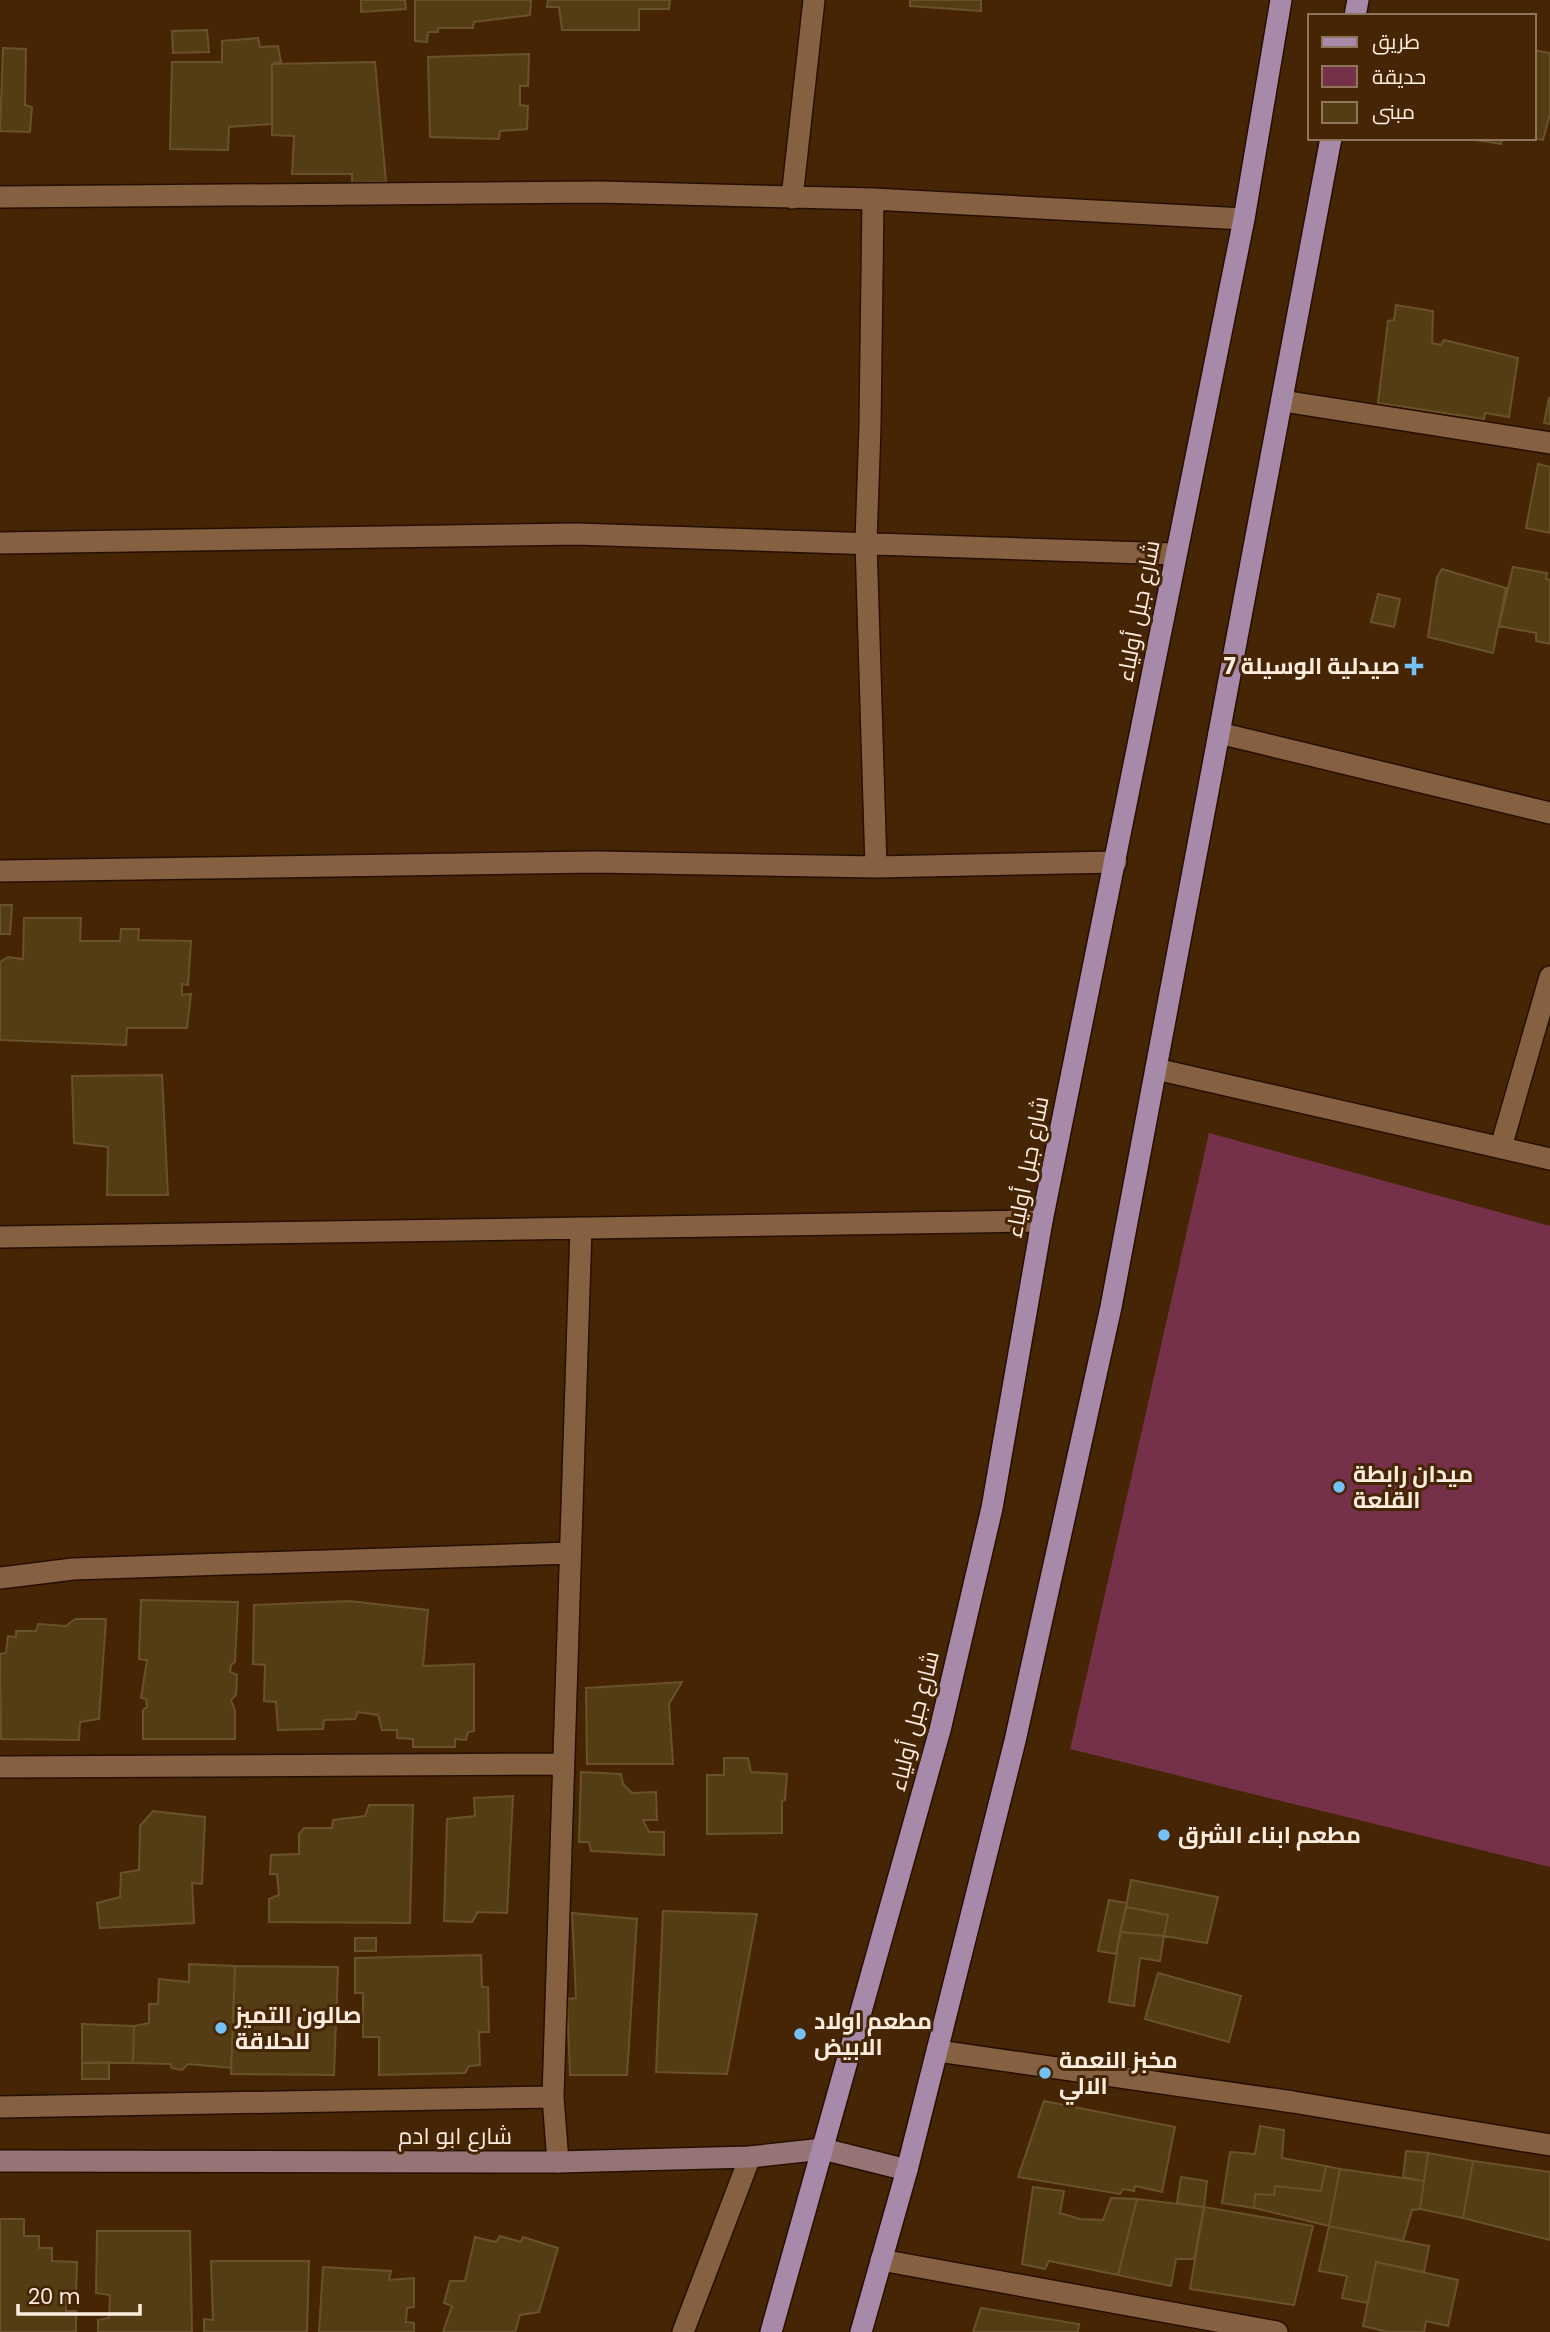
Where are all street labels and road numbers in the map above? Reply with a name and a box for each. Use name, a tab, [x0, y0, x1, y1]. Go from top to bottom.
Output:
street label: شارع جبل أولياء	[1109, 537, 1167, 685]
street label: شارع جبل أولياء	[998, 1093, 1056, 1241]
street label: شارع جبل أولياء	[881, 1647, 947, 1795]
street label: شارع ابو ادم	[398, 2120, 512, 2152]

